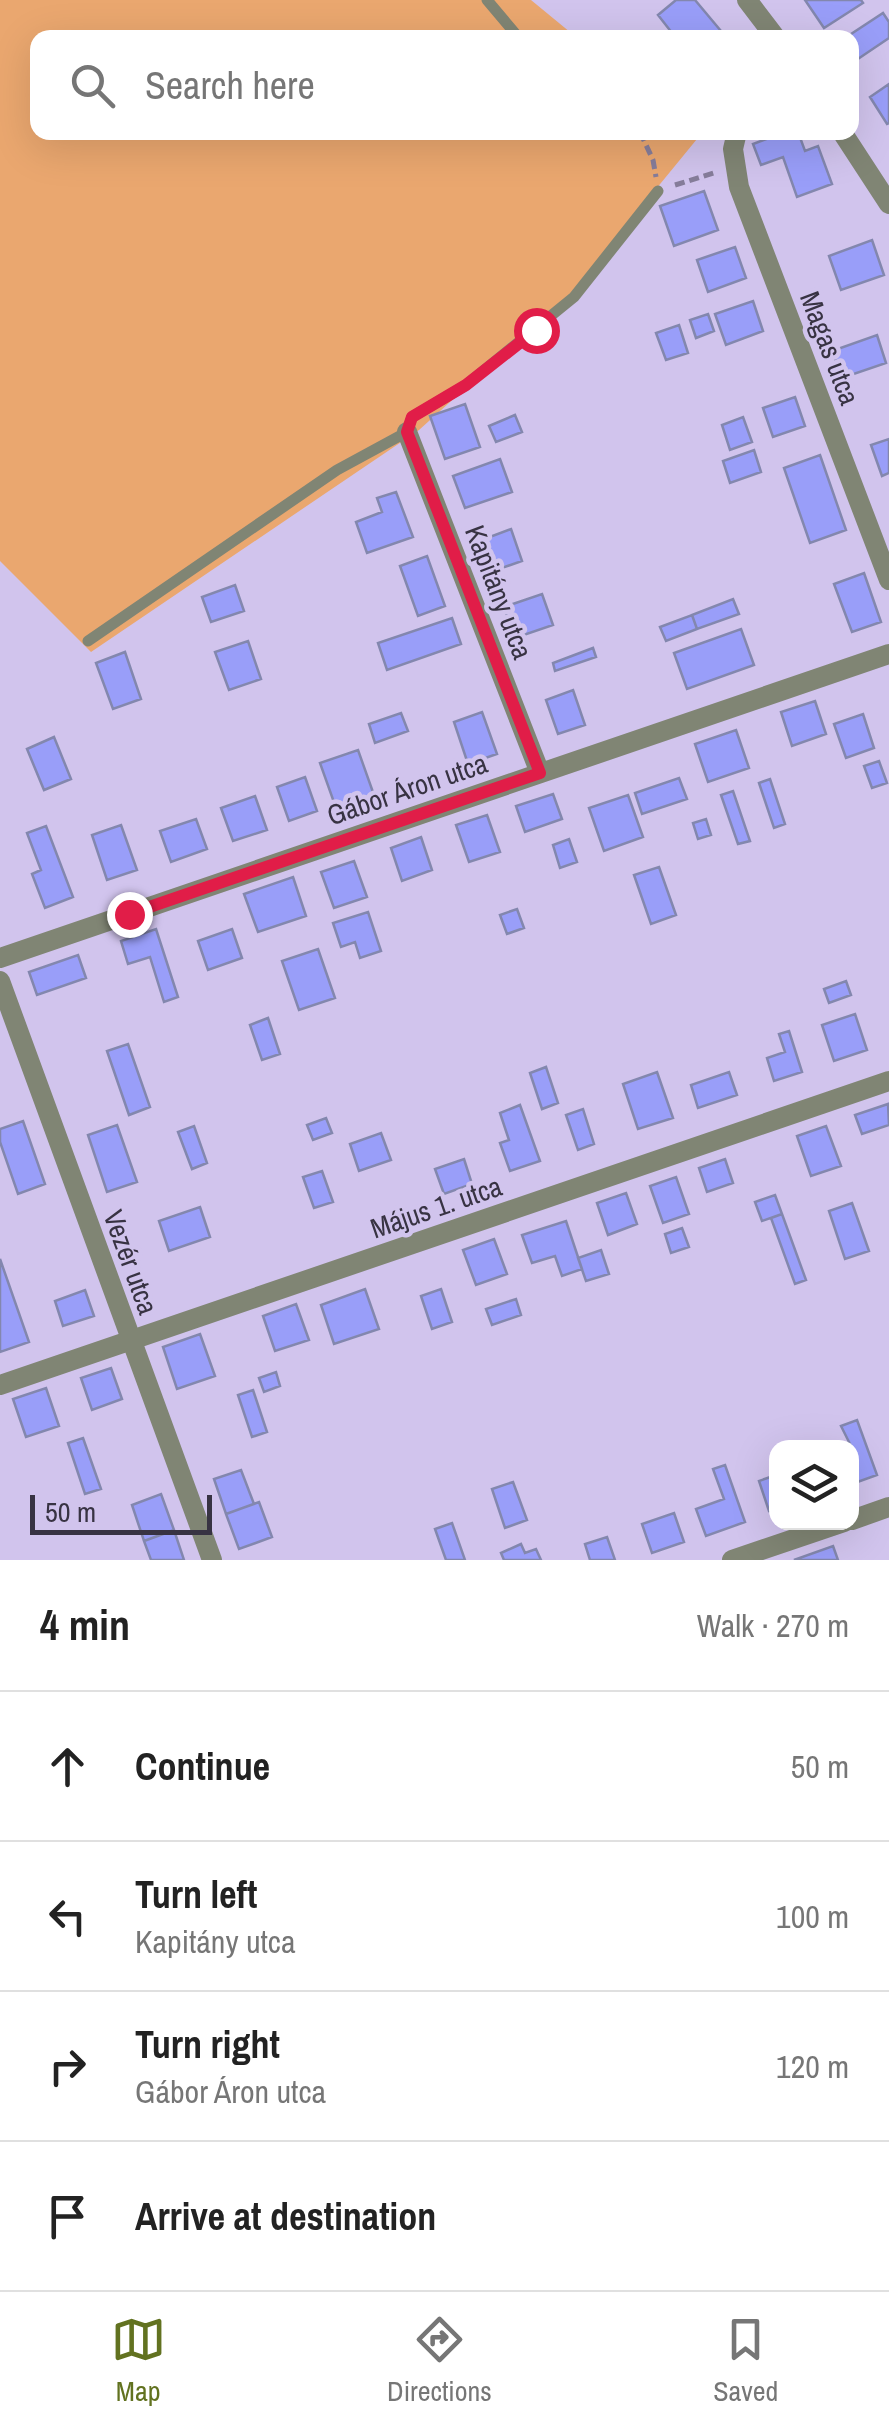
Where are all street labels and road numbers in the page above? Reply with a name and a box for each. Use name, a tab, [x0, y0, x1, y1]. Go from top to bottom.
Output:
street label: Magas utca	[791, 286, 869, 410]
street label: Kapitány utca	[456, 520, 542, 665]
street label: Gábor Áron utca	[322, 744, 492, 834]
street label: Május 1. utca	[365, 1167, 507, 1247]
street label: Vezér utca	[95, 1205, 167, 1320]

